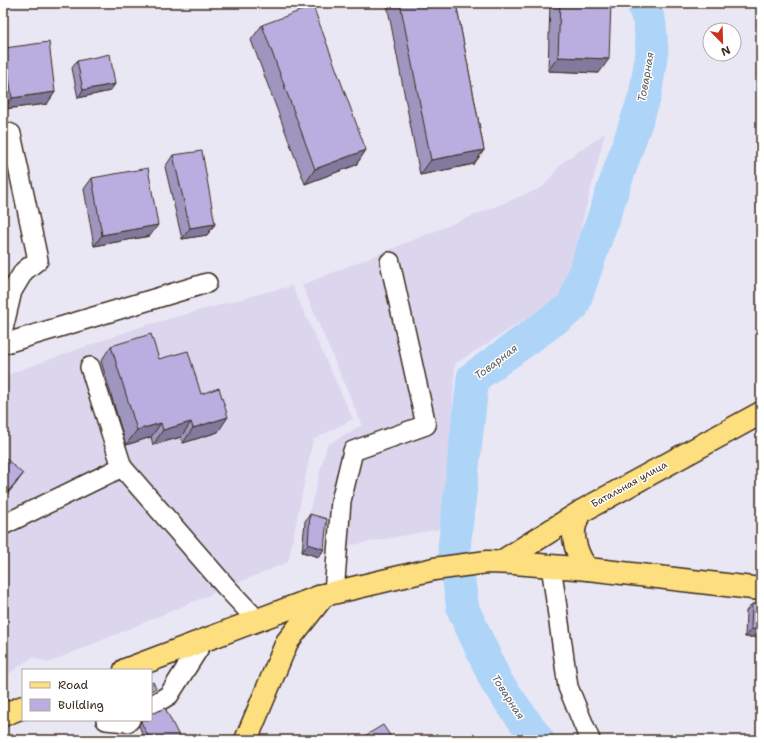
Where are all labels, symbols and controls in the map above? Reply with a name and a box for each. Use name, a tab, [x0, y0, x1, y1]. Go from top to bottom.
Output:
north arrow	[702, 22, 742, 62]
text: N	[719, 42, 733, 59]
water label: Товарная	[634, 51, 658, 103]
water label: Товарная	[471, 341, 521, 383]
street label: Батальная улица	[589, 457, 670, 510]
legend	[22, 669, 152, 721]
water label: Товарная	[488, 672, 528, 722]
text: Road	[58, 677, 89, 693]
text: Building	[58, 697, 104, 713]

